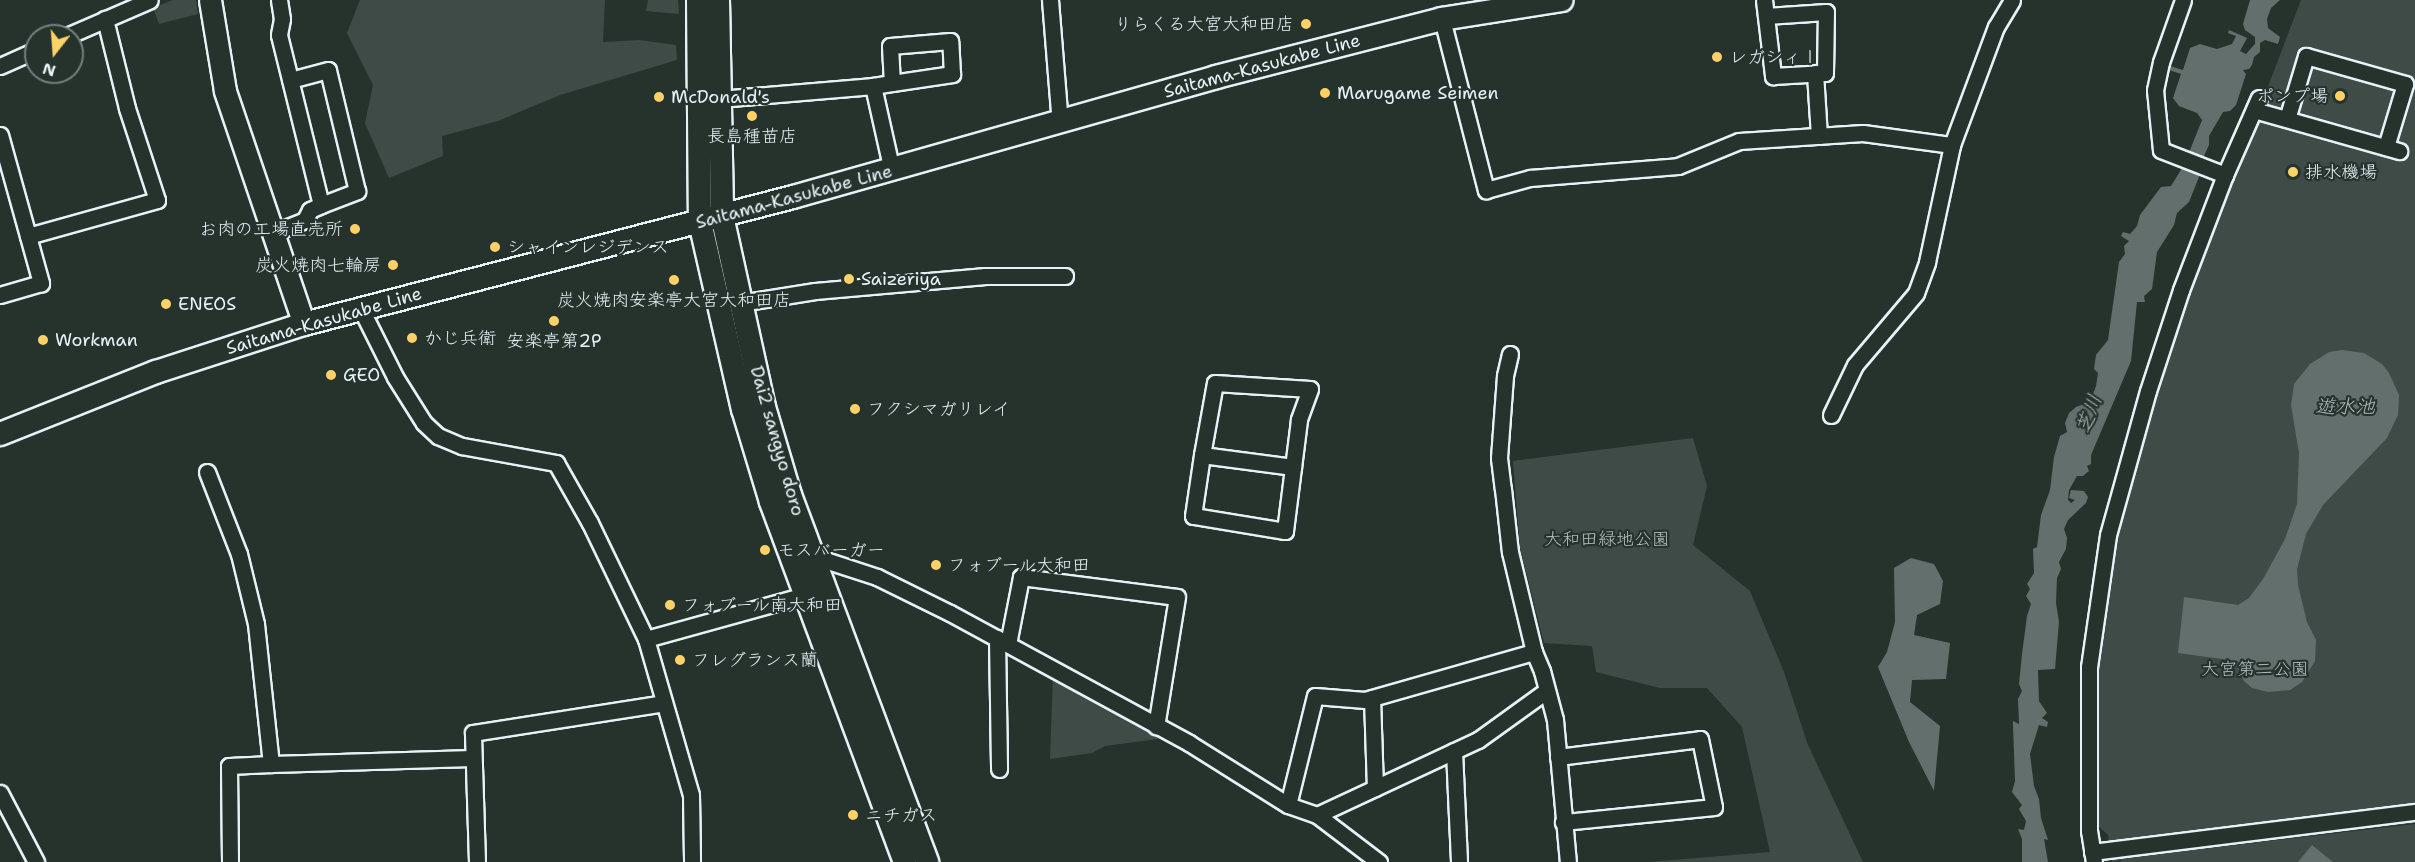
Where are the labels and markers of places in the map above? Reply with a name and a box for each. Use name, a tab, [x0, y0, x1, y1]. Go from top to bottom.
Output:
place label: りらくる大宮大和田店	[1114, 13, 1294, 35]
marker: りらくる大宮大和田店	[1299, 17, 1313, 31]
place label: レガシィⅠ	[1729, 46, 1819, 68]
marker: レガシィⅠ	[1710, 50, 1724, 64]
place label: Marugame Seimen	[1337, 82, 1498, 104]
place label: ポンプ場	[2256, 85, 2328, 107]
place label: McDonald's	[671, 86, 770, 108]
marker: Marugame Seimen	[1318, 86, 1332, 100]
marker: ポンプ場	[2333, 89, 2347, 103]
marker: McDonald's	[652, 90, 666, 104]
marker: 長島種苗店	[745, 109, 759, 123]
place label: 長島種苗店	[707, 125, 797, 147]
place label: 排水機場	[2305, 161, 2377, 183]
marker: 排水機場	[2286, 165, 2300, 179]
place label: お肉の工場直売所	[199, 218, 343, 240]
marker: お肉の工場直売所	[348, 222, 362, 236]
place label: シャインレジデンス	[507, 236, 669, 258]
marker: シャインレジデンス	[488, 240, 502, 254]
place label: 炭火焼肉七輪房	[255, 254, 381, 276]
marker: 炭火焼肉七輪房	[386, 258, 400, 272]
place label: Saizeriya	[861, 268, 941, 290]
marker: Saizeriya	[842, 272, 856, 286]
marker: 炭火焼肉安楽亭大宮大和田店	[667, 273, 681, 287]
place label: 炭火焼肉安楽亭大宮大和田店	[557, 289, 791, 311]
place label: ENEOS	[178, 293, 236, 315]
marker: ENEOS	[159, 297, 173, 311]
marker: 安楽亭第2P	[547, 314, 561, 328]
place label: かじ兵衛	[424, 327, 496, 349]
place label: Workman	[55, 329, 138, 351]
place label: 安楽亭第2P	[506, 330, 602, 352]
marker: かじ兵衛	[405, 331, 419, 345]
marker: Workman	[36, 333, 50, 347]
place label: GEO	[343, 364, 380, 386]
marker: GEO	[324, 368, 338, 382]
place label: フクシマガリレイ	[867, 398, 1011, 420]
marker: フクシマガリレイ	[848, 402, 862, 416]
place label: モスバーガー	[777, 539, 885, 561]
marker: モスバーガー	[758, 543, 772, 557]
place label: フォブール大和田	[948, 554, 1091, 576]
marker: フォブール大和田	[929, 558, 943, 572]
place label: フォブール南大和田	[682, 594, 843, 616]
marker: フォブール南大和田	[663, 598, 677, 612]
place label: フレグランス蘭	[692, 649, 818, 671]
marker: フレグランス蘭	[673, 653, 687, 667]
place label: ニチガス	[865, 804, 937, 826]
marker: ニチガス	[846, 808, 860, 822]

